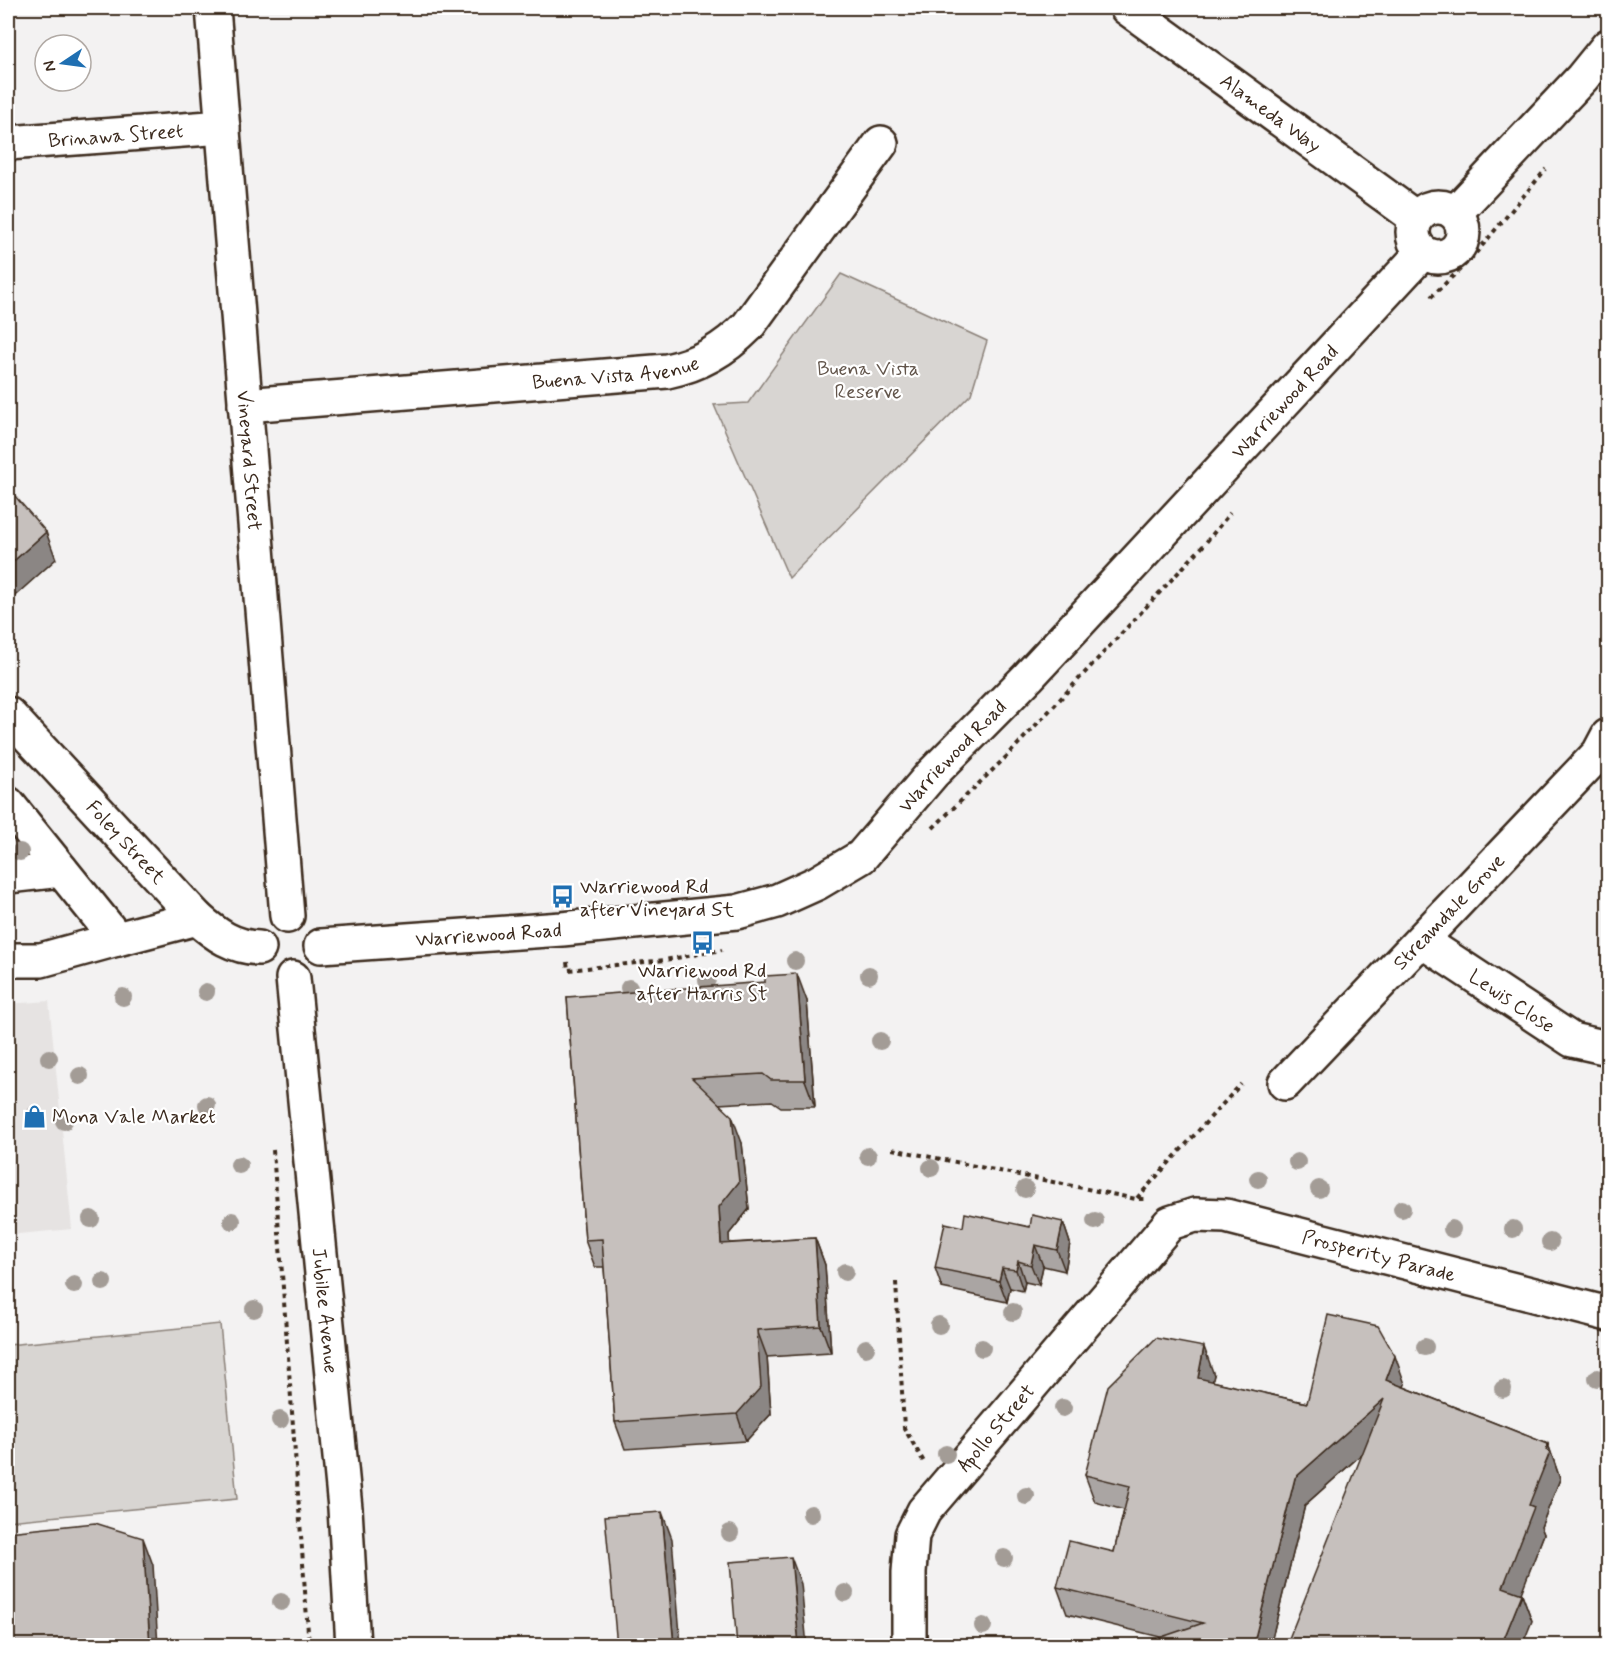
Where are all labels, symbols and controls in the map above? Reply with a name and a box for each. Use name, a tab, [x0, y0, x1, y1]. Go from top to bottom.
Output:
north arrow	[33, 33, 93, 93]
text: N	[38, 58, 61, 74]
street label: Alameda Way	[1214, 68, 1326, 160]
street label: Brinawa Street	[47, 118, 184, 155]
street label: Warriewood Road	[1226, 339, 1345, 465]
street label: Buena Vista Avenue	[531, 350, 704, 397]
park label: Buena Vista Reserve	[817, 356, 919, 406]
street label: Vineyard Street	[229, 389, 268, 532]
street label: Warriewood Road	[893, 694, 1013, 819]
street label: Foley Street	[79, 795, 171, 891]
street label: Streamdale Grove	[1387, 848, 1512, 976]
place label: Warriewood Rd after Vineyard St	[580, 874, 734, 924]
bus stop icon: Warriewood Rd after Vineyard St	[549, 884, 575, 910]
street label: Warriewood Road	[415, 917, 563, 954]
bus stop icon: Warriewood Rd after Harris St	[689, 930, 715, 956]
place label: Warriewood Rd after Harris St	[637, 958, 767, 1008]
street label: Lewis Close	[1463, 964, 1560, 1040]
shop icon: Mona Vale Market	[21, 1103, 47, 1129]
place label: Mona Vale Market	[52, 1104, 216, 1131]
street label: Prosperity Parade	[1299, 1224, 1458, 1289]
street label: Jubilee Avenue	[305, 1246, 344, 1375]
street label: Apollo Street	[952, 1379, 1042, 1478]

